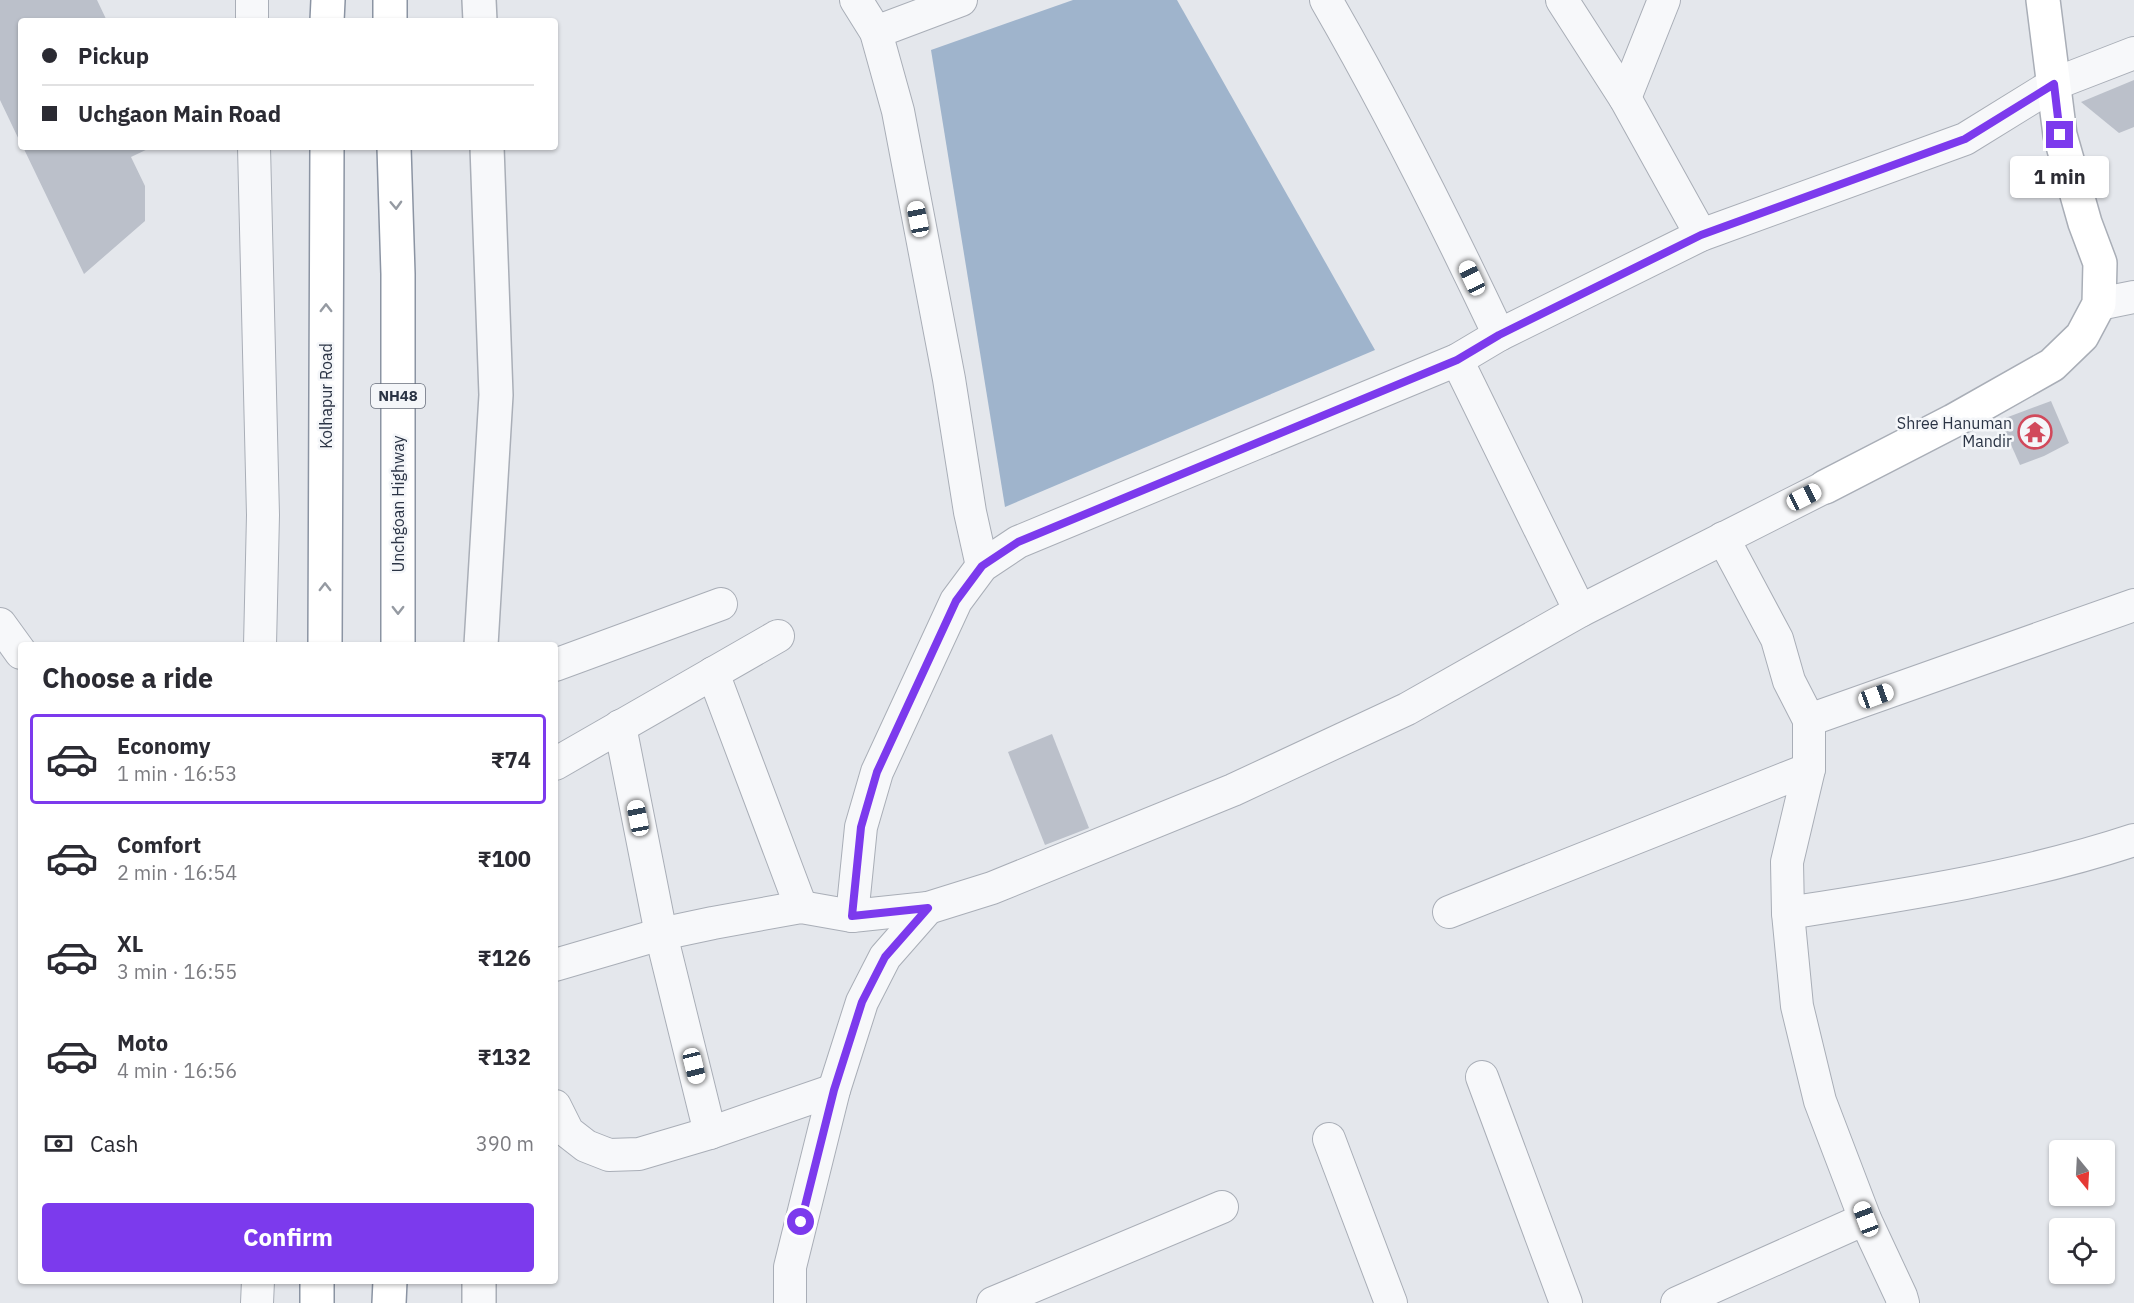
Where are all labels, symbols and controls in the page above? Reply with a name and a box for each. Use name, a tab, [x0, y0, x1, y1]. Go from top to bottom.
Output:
text: Pickup	[78, 41, 149, 70]
text: Uchgaon Main Road	[78, 99, 281, 128]
route end	[2046, 121, 2073, 148]
callout: 1 min	[2010, 156, 2110, 198]
text: 1 min	[2033, 163, 2086, 190]
car	[906, 200, 930, 238]
one-way arrow	[390, 201, 402, 210]
car	[1456, 258, 1488, 298]
one-way arrow	[320, 303, 332, 312]
street label: Kolhapur Road	[316, 343, 336, 449]
road number: NH48	[371, 384, 425, 408]
place label: Shree Hanuman Mandir	[1897, 413, 2012, 451]
temple icon: Shree Hanuman Mandir	[2017, 414, 2053, 450]
street label: Unchgoan Highway	[388, 435, 408, 573]
car	[1784, 481, 1824, 513]
one-way arrow	[319, 582, 331, 591]
one-way arrow	[392, 606, 404, 615]
text: Choose a ride	[42, 660, 213, 695]
car	[1856, 681, 1896, 711]
text: Economy	[117, 731, 211, 760]
icon: car	[45, 732, 99, 786]
text: ₹74	[491, 745, 531, 774]
text: 1 min · 16:53	[117, 760, 237, 787]
car	[626, 799, 650, 837]
text: Comfort	[117, 830, 201, 859]
icon: car	[45, 831, 99, 885]
text: ₹100	[478, 844, 531, 873]
text: 2 min · 16:54	[117, 859, 237, 886]
text: XL	[117, 929, 143, 958]
icon: car	[45, 930, 99, 984]
text: ₹126	[478, 943, 531, 972]
text: 3 min · 16:55	[117, 958, 237, 985]
text: Moto	[117, 1028, 168, 1057]
icon: car	[45, 1029, 99, 1083]
text: ₹132	[478, 1042, 531, 1071]
car	[681, 1046, 707, 1086]
text: 4 min · 16:56	[117, 1057, 237, 1084]
icon: cash	[42, 1127, 75, 1160]
text: Cash	[90, 1129, 139, 1158]
text: 390 m	[476, 1130, 534, 1157]
north arrow	[2049, 1140, 2115, 1206]
map controls	[2049, 1140, 2115, 1284]
car	[1851, 1199, 1881, 1239]
button: Confirm	[42, 1203, 534, 1272]
route start	[787, 1208, 814, 1235]
button: locate	[2049, 1218, 2115, 1284]

